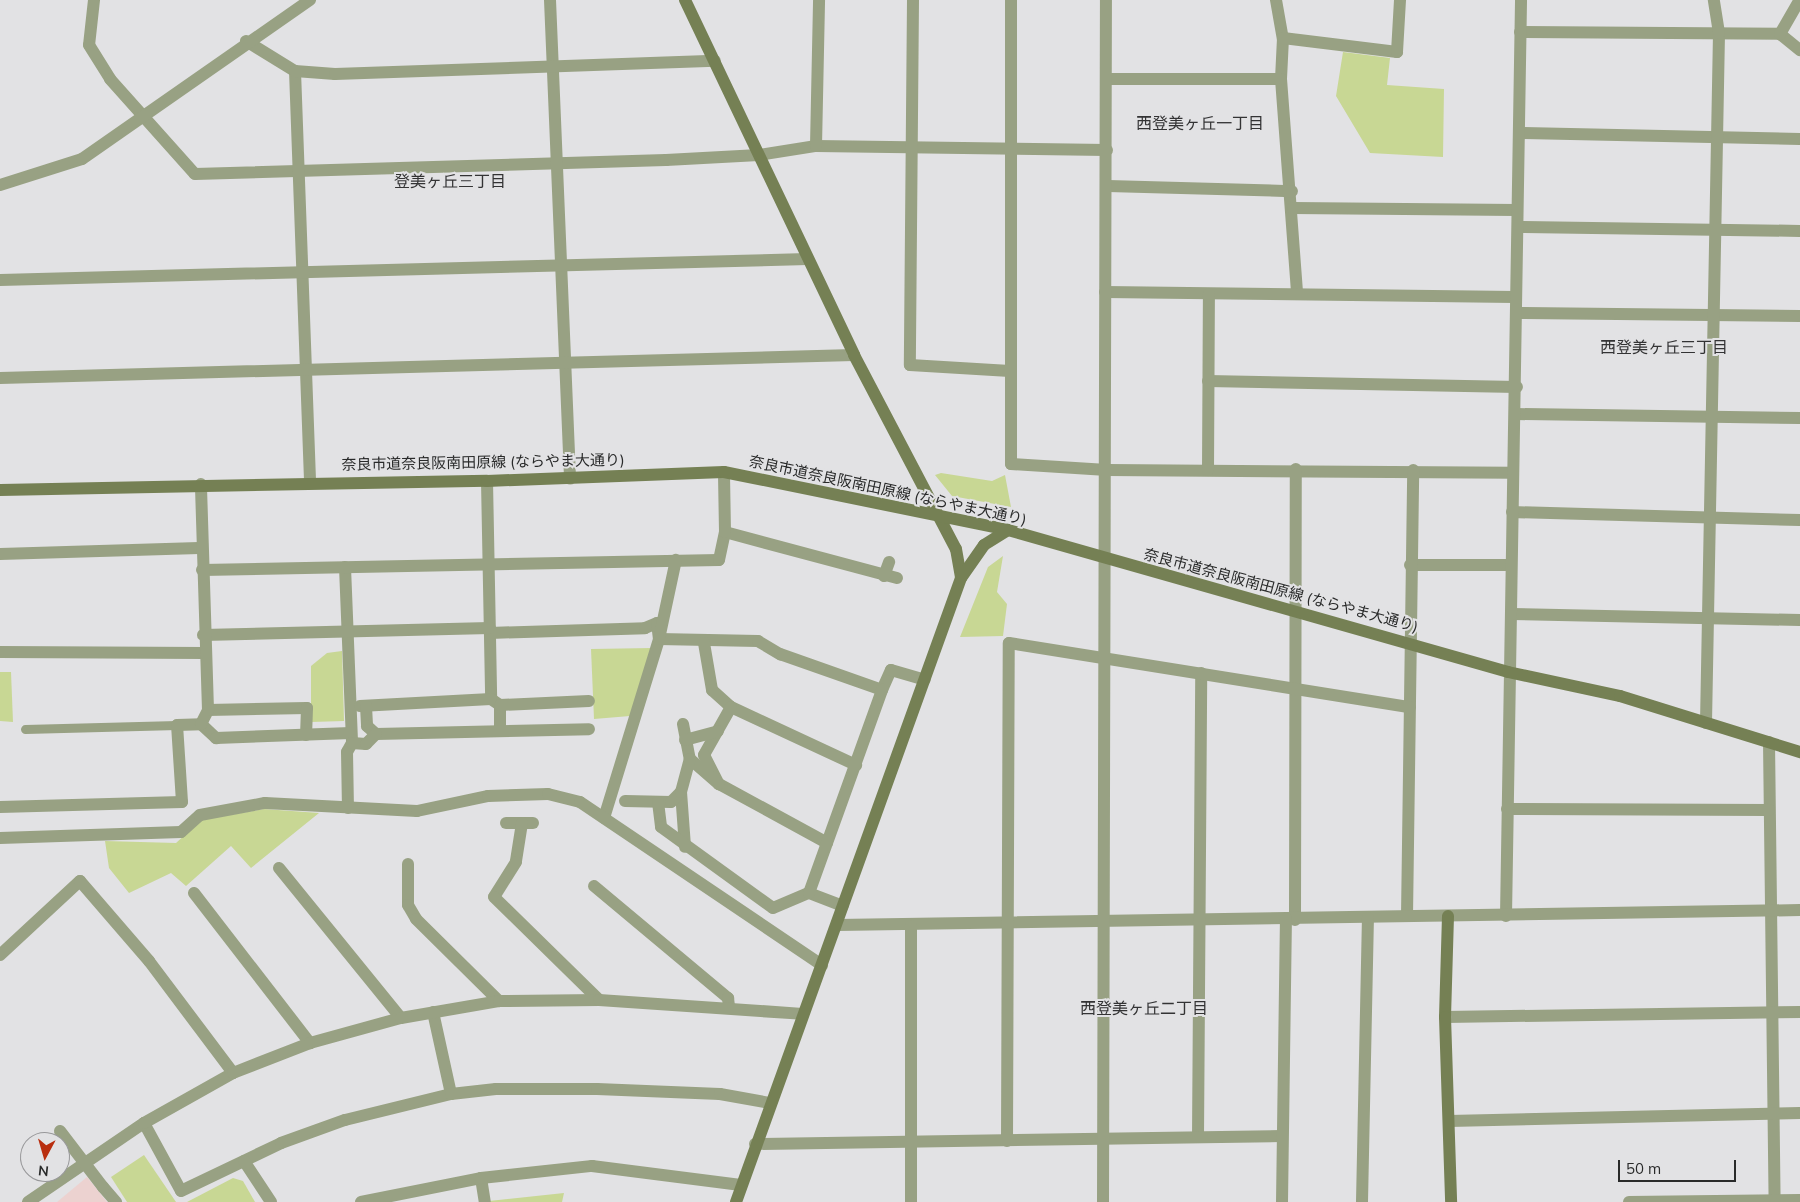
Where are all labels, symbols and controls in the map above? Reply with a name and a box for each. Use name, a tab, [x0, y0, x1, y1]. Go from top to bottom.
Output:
district label: 西登美ヶ丘一丁目	[1136, 113, 1264, 133]
district label: 登美ヶ丘三丁目	[394, 171, 506, 191]
district label: 西登美ヶ丘三丁目	[1600, 337, 1728, 357]
street label: 奈良市道奈良阪南田原線 (ならやま大通り)	[341, 451, 625, 473]
street label: 奈良市道奈良阪南田原線 (ならやま大通り)	[747, 452, 1029, 528]
street label: 奈良市道奈良阪南田原線 (ならやま大通り)	[1142, 545, 1420, 635]
district label: 西登美ヶ丘二丁目	[1080, 998, 1208, 1018]
north arrow	[20, 1132, 70, 1182]
scale bar	[1620, 1150, 1738, 1182]
text: 50 m	[1626, 1159, 1661, 1178]
text: N	[37, 1161, 50, 1180]

